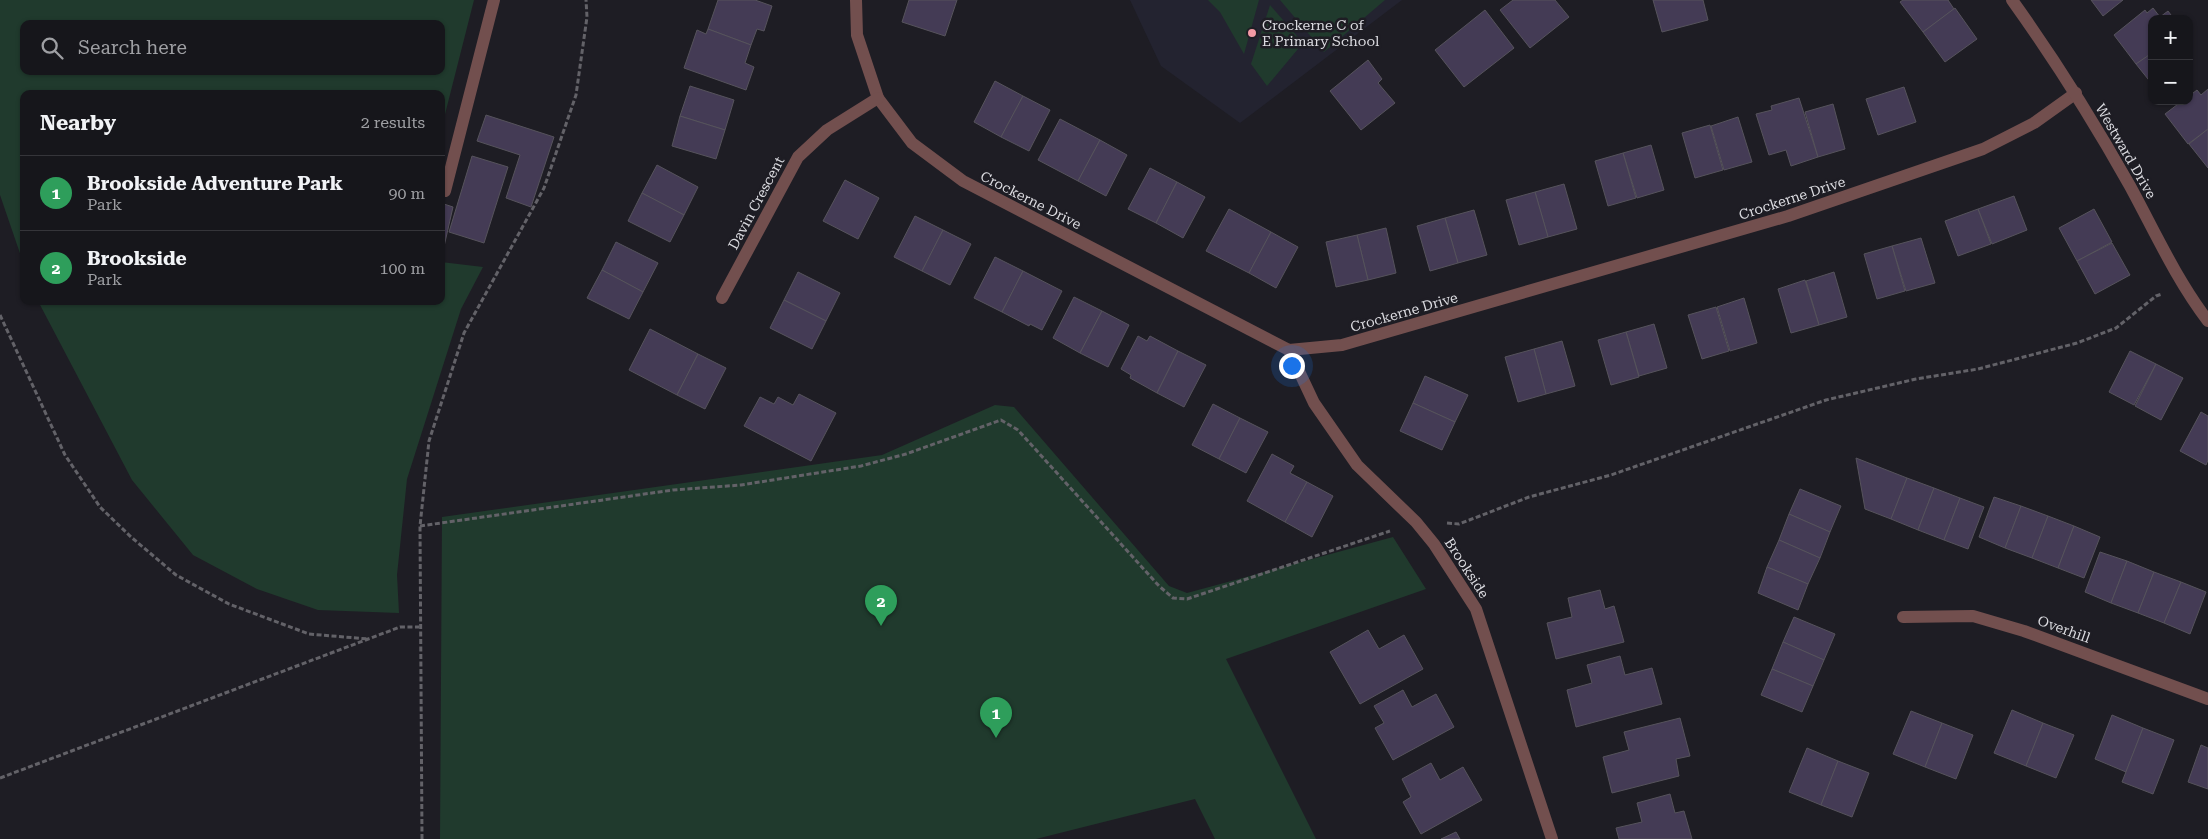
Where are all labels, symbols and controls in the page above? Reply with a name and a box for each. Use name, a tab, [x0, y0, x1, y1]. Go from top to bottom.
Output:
map controls	[2148, 15, 2193, 105]
button: +	[2148, 15, 2193, 60]
place label: Crockerne C of E Primary School	[1262, 17, 1380, 49]
search box	[20, 20, 445, 75]
marker: Crockerne C of E Primary School	[1246, 27, 1258, 39]
icon: search	[38, 34, 66, 62]
text: Search here	[78, 36, 187, 59]
button: −	[2148, 60, 2193, 105]
street label: Westward Drive	[2092, 101, 2160, 202]
text: Nearby	[40, 111, 116, 135]
text: 2 results	[361, 113, 425, 132]
street label: Davin Crescent	[725, 154, 787, 252]
street label: Crockerne Drive	[978, 168, 1084, 232]
text: Brookside Adventure Park	[87, 172, 343, 195]
street label: Crockerne Drive	[1737, 173, 1847, 223]
text: 1	[52, 184, 60, 203]
text: 90 m	[388, 184, 425, 203]
text: Park	[87, 195, 122, 214]
text: Brookside	[87, 247, 187, 270]
text: 2	[52, 259, 60, 278]
text: 100 m	[379, 259, 425, 278]
text: Park	[87, 270, 122, 289]
street label: Crockerne Drive	[1349, 289, 1460, 335]
your location	[1279, 353, 1305, 379]
street label: Brookside	[1442, 535, 1493, 601]
pin: 2	[865, 585, 897, 626]
street label: Overhill	[2036, 612, 2093, 646]
pin: 1	[980, 697, 1012, 738]

